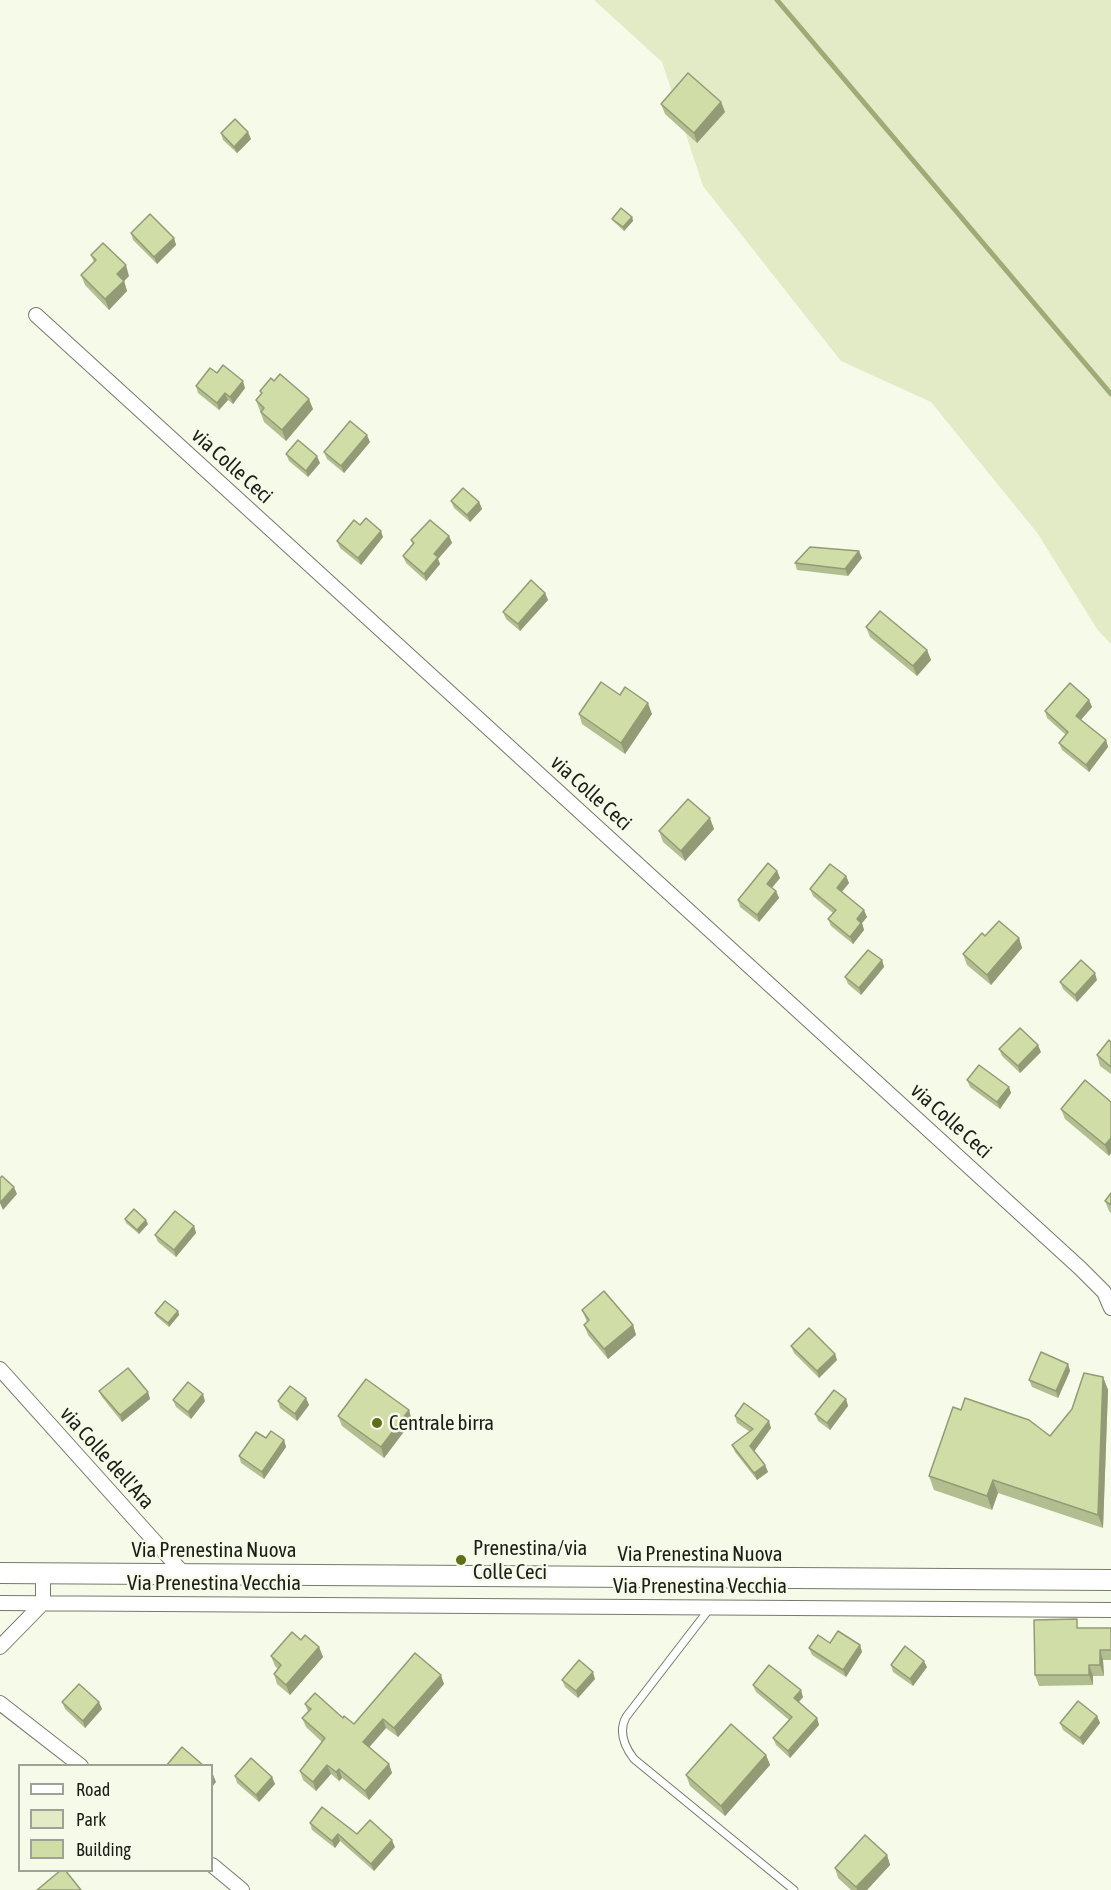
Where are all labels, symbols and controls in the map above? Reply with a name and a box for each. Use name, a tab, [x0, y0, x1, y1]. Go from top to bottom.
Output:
street label: via Colle Ceci	[186, 423, 278, 509]
street label: via Colle Ceci	[545, 750, 637, 836]
street label: via Colle Ceci	[905, 1078, 997, 1164]
street label: via Colle dell'Ara	[55, 1402, 159, 1514]
place label: Centrale birra	[389, 1410, 494, 1436]
marker: Centrale birra	[370, 1416, 384, 1430]
place label: Prenestina/via Colle Ceci	[473, 1535, 587, 1585]
street label: Via Prenestina Nuova	[131, 1537, 297, 1563]
street label: Via Prenestina Nuova	[617, 1541, 783, 1567]
marker: Prenestina/via Colle Ceci	[454, 1553, 468, 1567]
street label: Via Prenestina Vecchia	[127, 1570, 301, 1596]
street label: Via Prenestina Vecchia	[613, 1573, 787, 1599]
legend	[18, 1764, 213, 1872]
text: Road	[76, 1779, 110, 1800]
text: Park	[76, 1809, 106, 1830]
text: Building	[76, 1839, 131, 1860]

